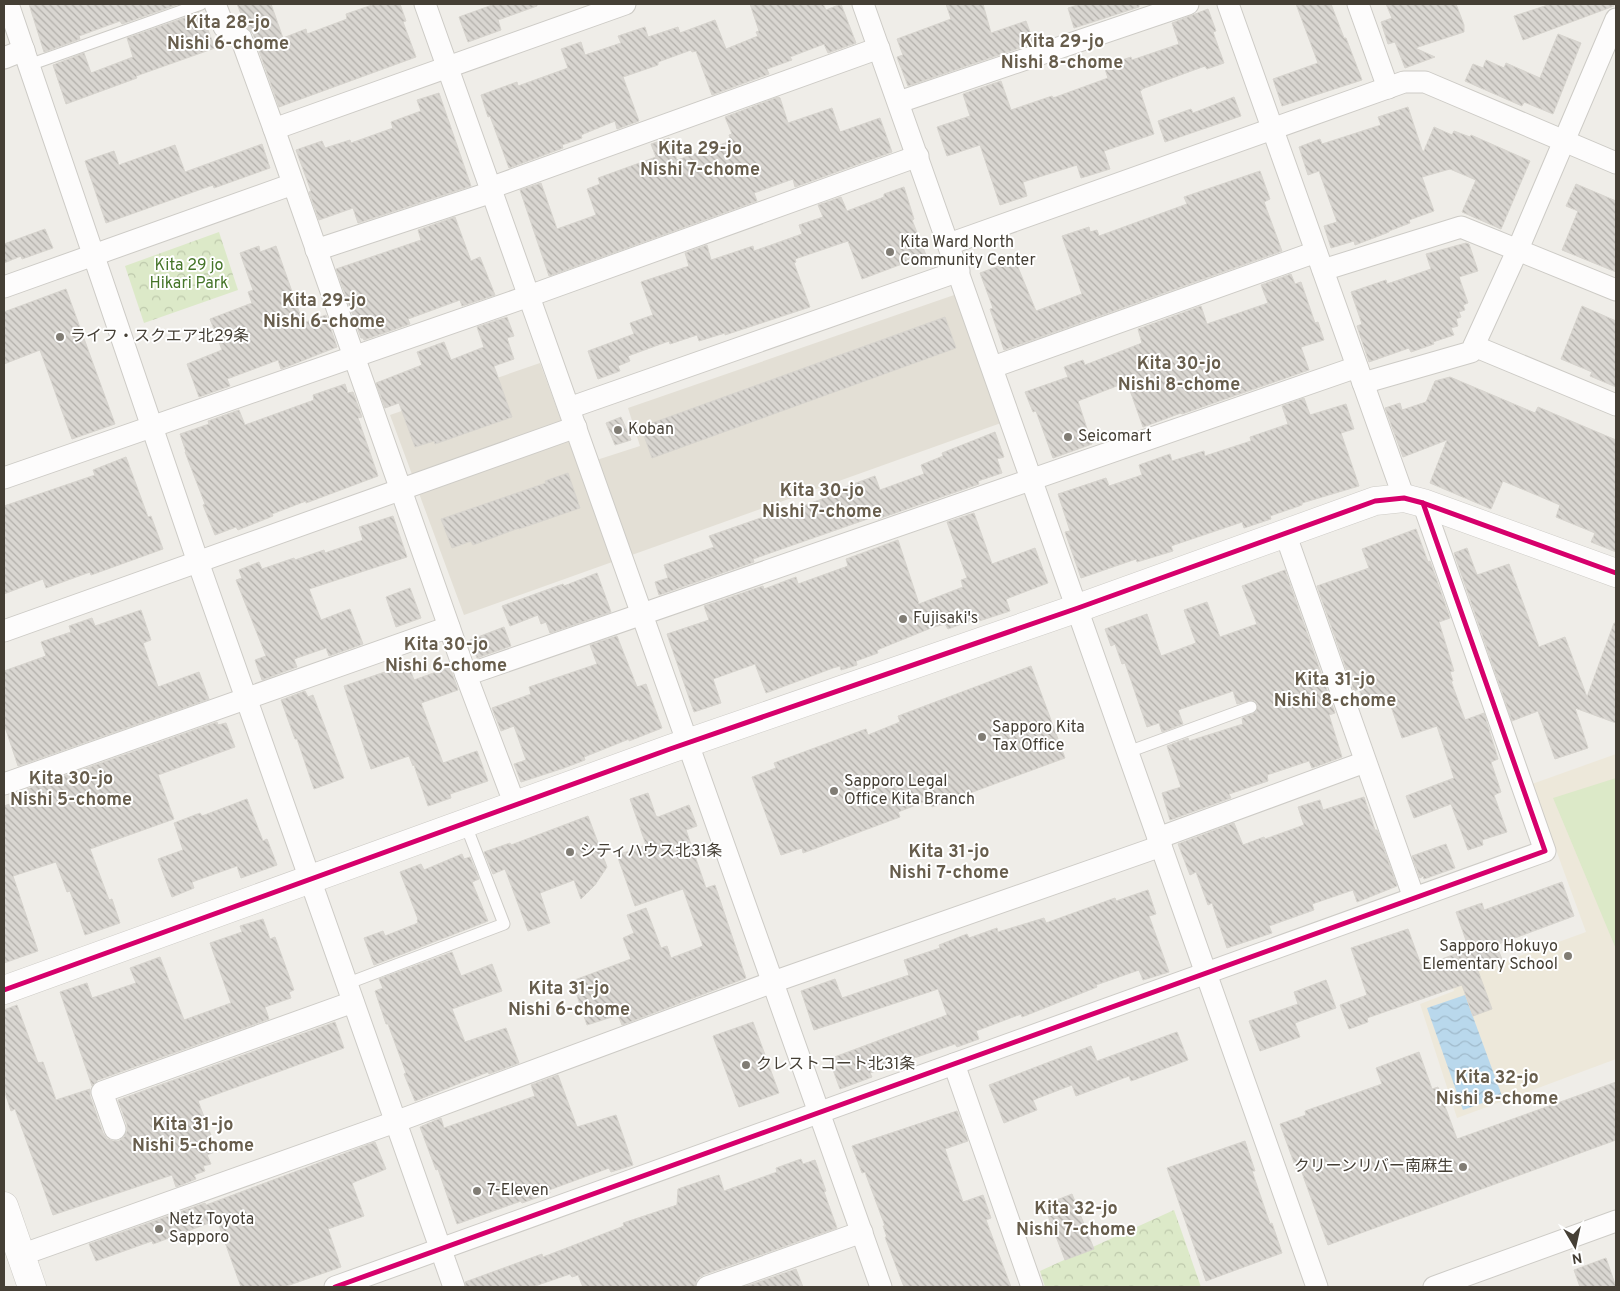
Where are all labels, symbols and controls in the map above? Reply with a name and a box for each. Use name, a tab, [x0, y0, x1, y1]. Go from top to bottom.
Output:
district label: Kita 28-jo Nishi 6-chome	[167, 12, 289, 56]
district label: Kita 29-jo Nishi 8-chome	[1001, 31, 1123, 75]
district label: Kita 29-jo Nishi 7-chome	[640, 138, 760, 182]
place label: Kita Ward North Community Center	[900, 233, 1036, 271]
marker: Kita Ward North Community Center	[884, 246, 896, 258]
park label: Kita 29 jo Hikari Park	[150, 256, 228, 294]
district label: Kita 29-jo Nishi 6-chome	[263, 290, 385, 334]
place label: ライフ・スクエア北29条	[70, 327, 249, 347]
marker: ライフ・スクエア北29条	[54, 331, 66, 343]
district label: Kita 30-jo Nishi 8-chome	[1118, 353, 1240, 397]
place label: Koban	[628, 420, 674, 440]
marker: Koban	[612, 424, 624, 436]
place label: Seicomart	[1078, 427, 1152, 447]
marker: Seicomart	[1062, 431, 1074, 443]
district label: Kita 30-jo Nishi 7-chome	[762, 480, 882, 524]
place label: Fujisaki's	[913, 609, 978, 629]
marker: Fujisaki's	[897, 613, 909, 625]
district label: Kita 30-jo Nishi 6-chome	[385, 634, 507, 678]
district label: Kita 31-jo Nishi 8-chome	[1274, 669, 1396, 713]
place label: Sapporo Kita Tax Office	[992, 718, 1085, 756]
marker: Sapporo Kita Tax Office	[976, 731, 988, 743]
district label: Kita 30-jo Nishi 5-chome	[10, 768, 132, 812]
place label: Sapporo Legal Office Kita Branch	[844, 772, 975, 810]
marker: Sapporo Legal Office Kita Branch	[828, 785, 840, 797]
district label: Kita 31-jo Nishi 7-chome	[889, 841, 1009, 885]
place label: シティハウス北31条	[580, 842, 723, 862]
marker: シティハウス北31条	[564, 846, 576, 858]
place label: Sapporo Hokuyo Elementary School	[1422, 937, 1558, 975]
marker: Sapporo Hokuyo Elementary School	[1562, 950, 1574, 962]
district label: Kita 31-jo Nishi 6-chome	[508, 978, 630, 1022]
place label: クレストコート北31条	[756, 1055, 916, 1075]
marker: クレストコート北31条	[740, 1059, 752, 1071]
district label: Kita 32-jo Nishi 8-chome	[1436, 1067, 1558, 1111]
district label: Kita 31-jo Nishi 5-chome	[132, 1114, 254, 1158]
place label: クリーンリバー南麻生	[1294, 1157, 1453, 1177]
marker: クリーンリバー南麻生	[1457, 1161, 1469, 1173]
place label: 7-Eleven	[487, 1181, 549, 1201]
marker: 7-Eleven	[471, 1185, 483, 1197]
district label: Kita 32-jo Nishi 7-chome	[1016, 1198, 1136, 1242]
place label: Netz Toyota Sapporo	[169, 1210, 254, 1248]
north arrow	[1550, 1221, 1600, 1271]
marker: Netz Toyota Sapporo	[153, 1223, 165, 1235]
text: N	[1570, 1248, 1583, 1267]

